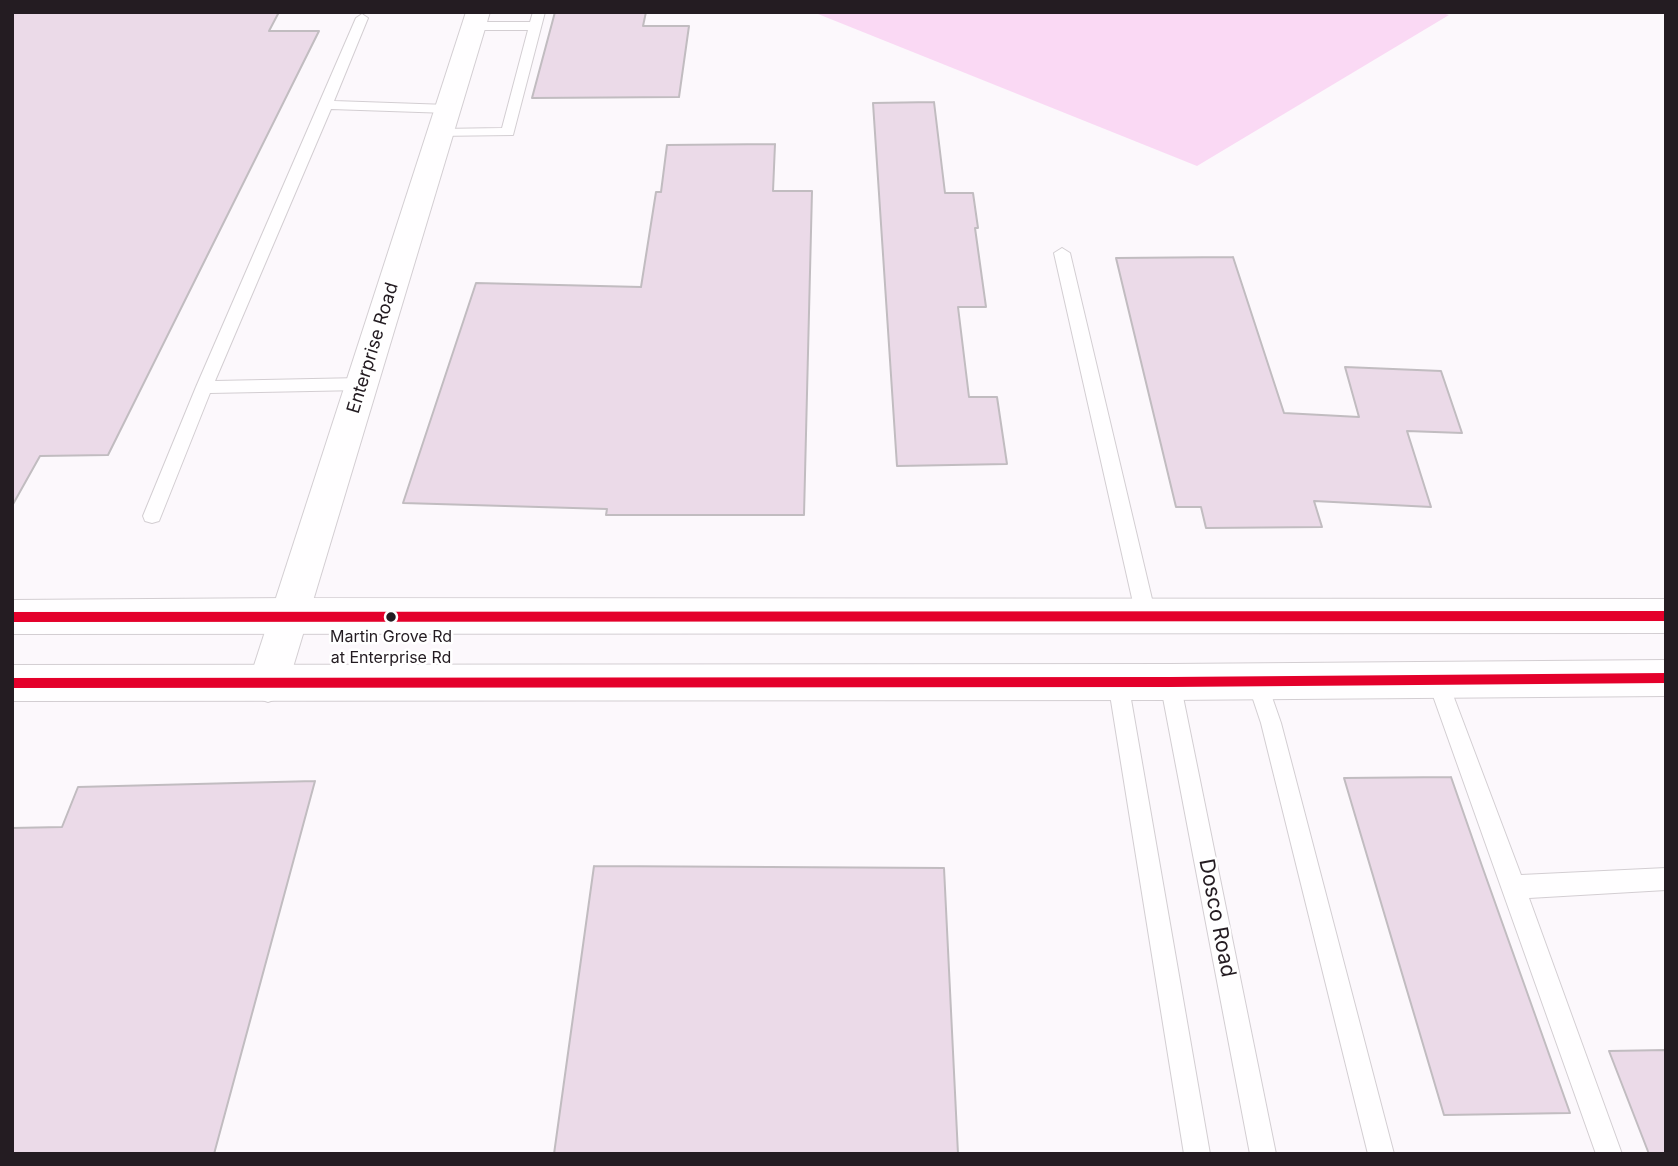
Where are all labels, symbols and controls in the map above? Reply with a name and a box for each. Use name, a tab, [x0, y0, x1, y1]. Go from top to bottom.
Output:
street label: Enterprise Road	[343, 280, 403, 416]
marker: Martin Grove Rd at Enterprise Rd	[384, 610, 398, 624]
place label: Martin Grove Rd at Enterprise Rd	[330, 627, 452, 665]
street label: Dosco Road	[1193, 857, 1241, 979]

